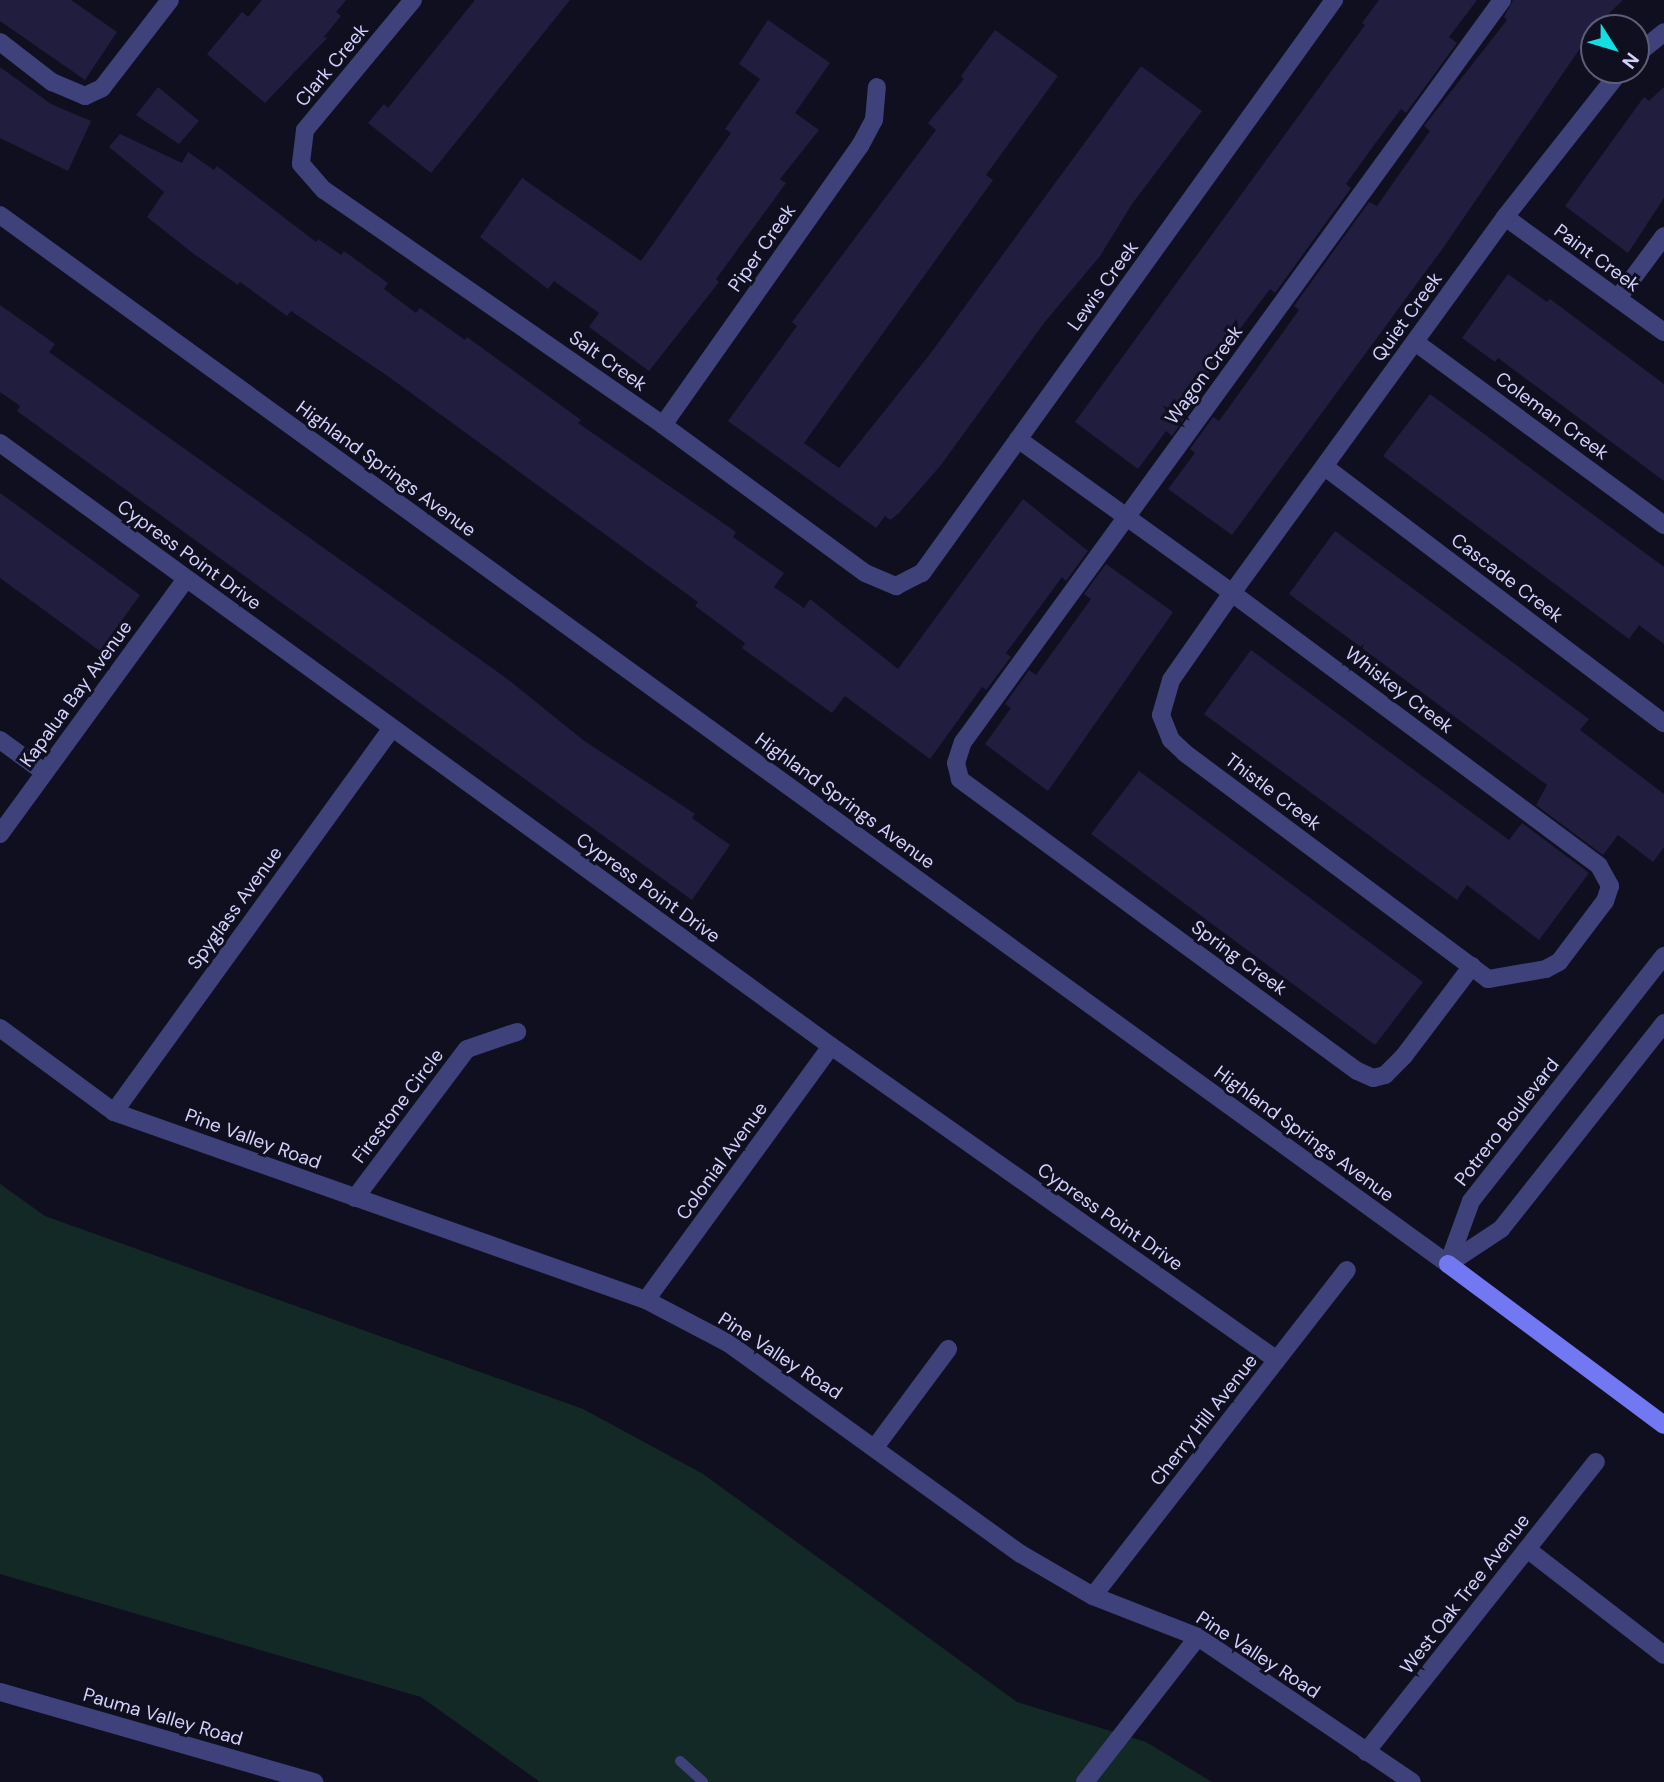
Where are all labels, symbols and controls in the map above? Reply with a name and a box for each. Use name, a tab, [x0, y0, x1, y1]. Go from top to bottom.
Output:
north arrow	[1580, 14, 1650, 84]
street label: Clark Creek	[291, 19, 373, 111]
text: N	[1616, 48, 1645, 74]
street label: Piper Creek	[723, 200, 801, 296]
street label: Paint Creek	[1550, 219, 1644, 297]
street label: Lewis Creek	[1063, 237, 1143, 335]
street label: Quiet Creek	[1367, 268, 1447, 366]
street label: Wagon Creek	[1160, 321, 1248, 429]
street label: Salt Creek	[565, 326, 651, 396]
street label: Coleman Creek	[1491, 367, 1613, 465]
street label: Highland Springs Avenue	[292, 396, 480, 542]
street label: Cypress Point Drive	[113, 495, 265, 615]
street label: Cascade Creek	[1447, 529, 1567, 627]
street label: Kapalua Bay Avenue	[15, 616, 137, 772]
street label: Whiskey Creek	[1340, 642, 1458, 738]
street label: Highland Springs Avenue	[751, 728, 939, 874]
street label: Thistle Creek	[1221, 749, 1325, 835]
street label: Cypress Point Drive	[572, 828, 724, 948]
street label: Spyglass Avenue	[183, 842, 287, 974]
street label: Spring Creek	[1187, 916, 1291, 1000]
street label: Firestone Circle	[348, 1044, 448, 1168]
street label: Potrero Boulevard	[1450, 1054, 1564, 1190]
street label: Highland Springs Avenue	[1210, 1061, 1398, 1207]
street label: Colonial Avenue	[672, 1098, 772, 1224]
street label: Pine Valley Road	[182, 1104, 324, 1174]
street label: Cypress Point Drive	[1033, 1158, 1187, 1276]
street label: Pine Valley Road	[714, 1307, 846, 1405]
street label: Cherry Hill Avenue	[1146, 1350, 1262, 1490]
street label: West Oak Tree Avenue	[1395, 1509, 1535, 1679]
street label: Pine Valley Road	[1192, 1606, 1324, 1704]
street label: Pauma Valley Road	[81, 1683, 245, 1751]

